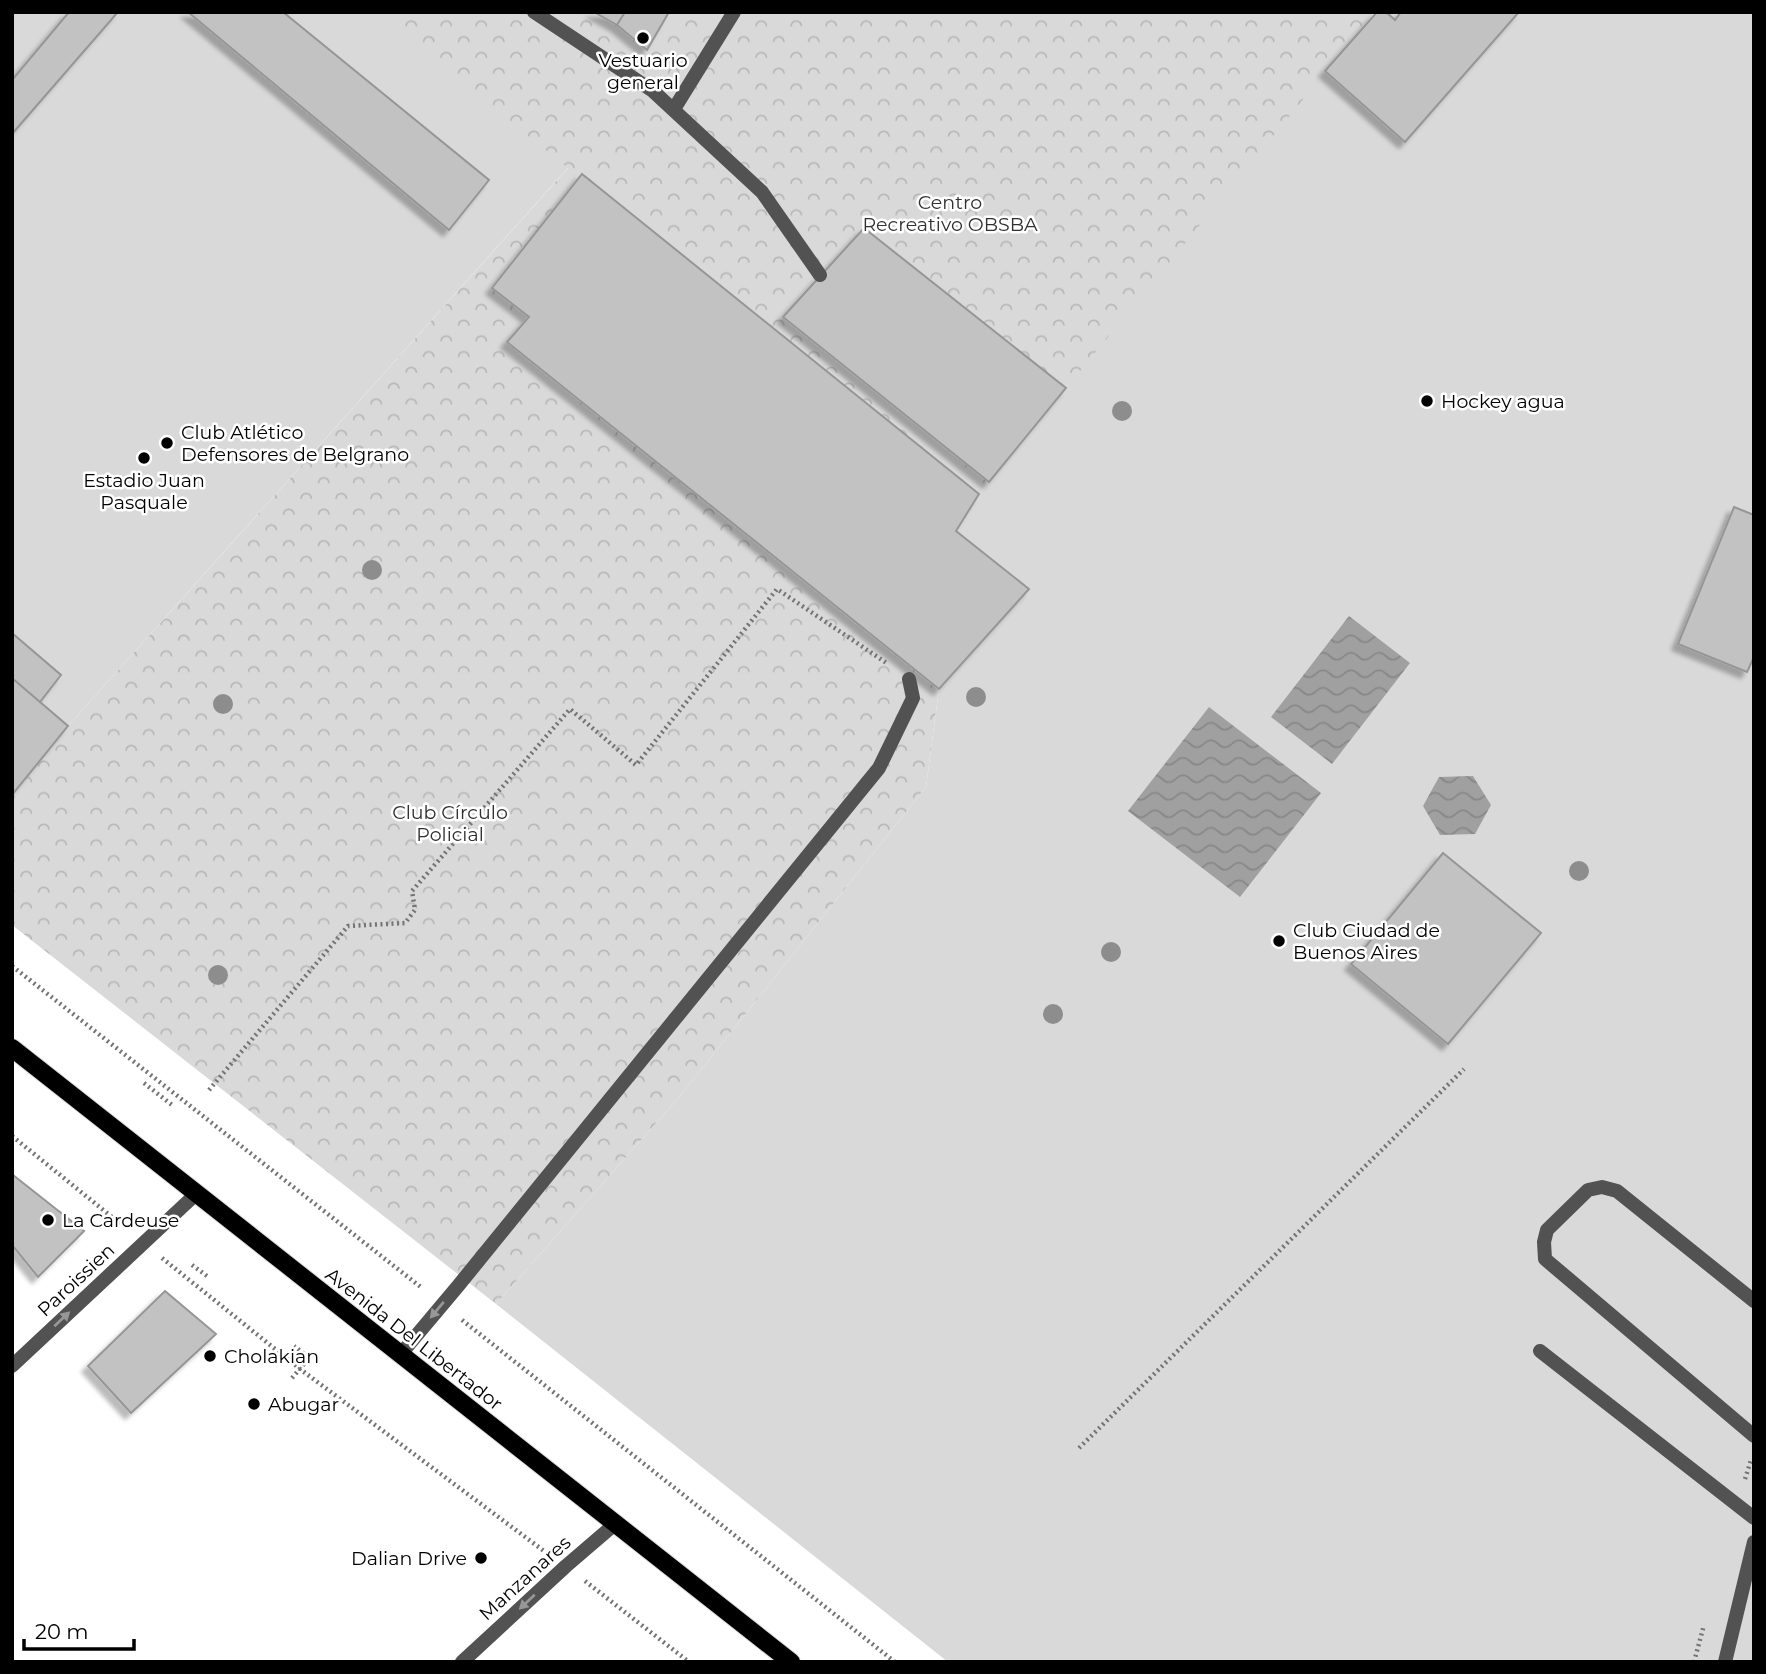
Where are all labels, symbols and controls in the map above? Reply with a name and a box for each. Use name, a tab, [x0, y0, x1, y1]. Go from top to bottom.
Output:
marker: Vestuario general	[635, 30, 651, 46]
place label: Vestuario general	[598, 49, 688, 94]
park label: Centro Recreativo OBSBA	[862, 191, 1038, 236]
place label: Hockey agua	[1441, 390, 1565, 413]
marker: Hockey agua	[1419, 393, 1435, 409]
place label: Club Atlético Defensores de Belgrano	[181, 421, 409, 466]
marker: Club Atlético Defensores de Belgrano	[159, 435, 175, 451]
marker: Estadio Juan Pasquale	[136, 450, 152, 466]
place label: Estadio Juan Pasquale	[83, 469, 205, 514]
park label: Club Círculo Policial	[392, 801, 508, 846]
place label: Club Ciudad de Buenos Aires	[1293, 919, 1440, 964]
marker: Club Ciudad de Buenos Aires	[1271, 933, 1287, 949]
place label: La Cardeuse	[62, 1209, 179, 1232]
marker: La Cardeuse	[40, 1212, 56, 1228]
street label: Paroissien	[33, 1239, 119, 1321]
street label: Avenida Del Libertador	[321, 1263, 507, 1415]
one-way arrow	[430, 1301, 445, 1319]
one-way arrow	[53, 1312, 70, 1328]
place label: Cholakian	[224, 1345, 319, 1368]
marker: Cholakian	[202, 1348, 218, 1364]
place label: Abugar	[268, 1393, 339, 1416]
marker: Abugar	[246, 1396, 262, 1412]
street label: Manzanares	[474, 1531, 576, 1625]
place label: Dalian Drive	[351, 1547, 467, 1570]
marker: Dalian Drive	[473, 1550, 489, 1566]
one-way arrow	[518, 1594, 536, 1610]
scale bar	[24, 1608, 135, 1652]
text: 20 m	[35, 1619, 89, 1644]

